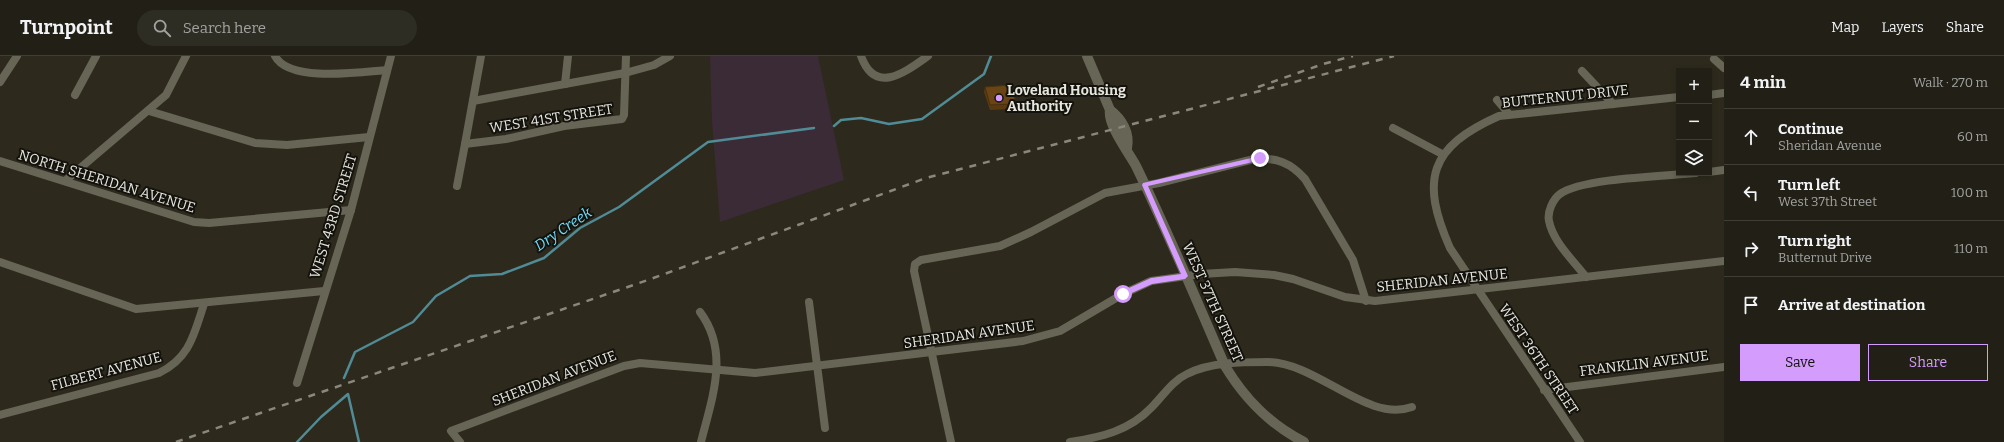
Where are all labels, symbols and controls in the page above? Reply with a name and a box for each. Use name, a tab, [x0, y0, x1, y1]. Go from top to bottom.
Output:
search box	[137, 10, 417, 46]
text: Turnpoint	[20, 16, 113, 39]
icon: search	[151, 17, 173, 39]
text: Search here	[183, 19, 266, 37]
text: Map	[1831, 19, 1859, 36]
text: Layers	[1881, 19, 1924, 36]
text: Share	[1946, 19, 1984, 36]
map controls	[1676, 68, 1712, 176]
button: +	[1676, 68, 1712, 104]
text: 4 min	[1740, 72, 1786, 93]
text: Walk · 270 m	[1913, 75, 1988, 90]
street label: BUTTERNUT DRIVE	[1501, 81, 1629, 112]
place label: Loveland Housing Authority	[1007, 82, 1126, 115]
marker: Loveland Housing Authority	[994, 93, 1004, 103]
street label: WEST 41ST STREET	[488, 100, 614, 137]
button: −	[1676, 104, 1712, 140]
text: Continue	[1778, 120, 1844, 138]
icon: ahead	[1740, 126, 1762, 148]
text: 60 m	[1957, 129, 1988, 144]
text: Sheridan Avenue	[1778, 138, 1882, 153]
button: layers	[1676, 140, 1712, 176]
street label: NORTH SHERIDAN AVENUE	[16, 146, 197, 217]
route end	[1251, 149, 1269, 167]
street label: WEST 43RD STREET	[306, 152, 361, 281]
text: Turn left	[1778, 176, 1840, 194]
icon: left	[1740, 182, 1762, 204]
text: 100 m	[1951, 185, 1988, 200]
text: West 37th Street	[1778, 194, 1877, 209]
water label: Dry Creek	[531, 203, 596, 255]
text: Turn right	[1778, 232, 1851, 250]
icon: right	[1740, 238, 1762, 260]
street label: WEST 37TH STREET	[1179, 240, 1246, 364]
text: 110 m	[1954, 241, 1988, 256]
text: Butternut Drive	[1778, 250, 1872, 265]
street label: SHERIDAN AVENUE	[1376, 265, 1509, 296]
route start	[1114, 285, 1132, 303]
icon: arrive	[1740, 294, 1762, 316]
text: Arrive at destination	[1778, 296, 1925, 314]
street label: WEST 36TH STREET	[1495, 301, 1582, 418]
street label: SHERIDAN AVENUE	[903, 317, 1036, 352]
button: Save	[1740, 344, 1860, 381]
button: Share	[1868, 344, 1988, 381]
street label: SHERIDAN AVENUE	[490, 347, 619, 410]
street label: FRANKLIN AVENUE	[1579, 347, 1710, 380]
street label: FILBERT AVENUE	[49, 349, 163, 394]

